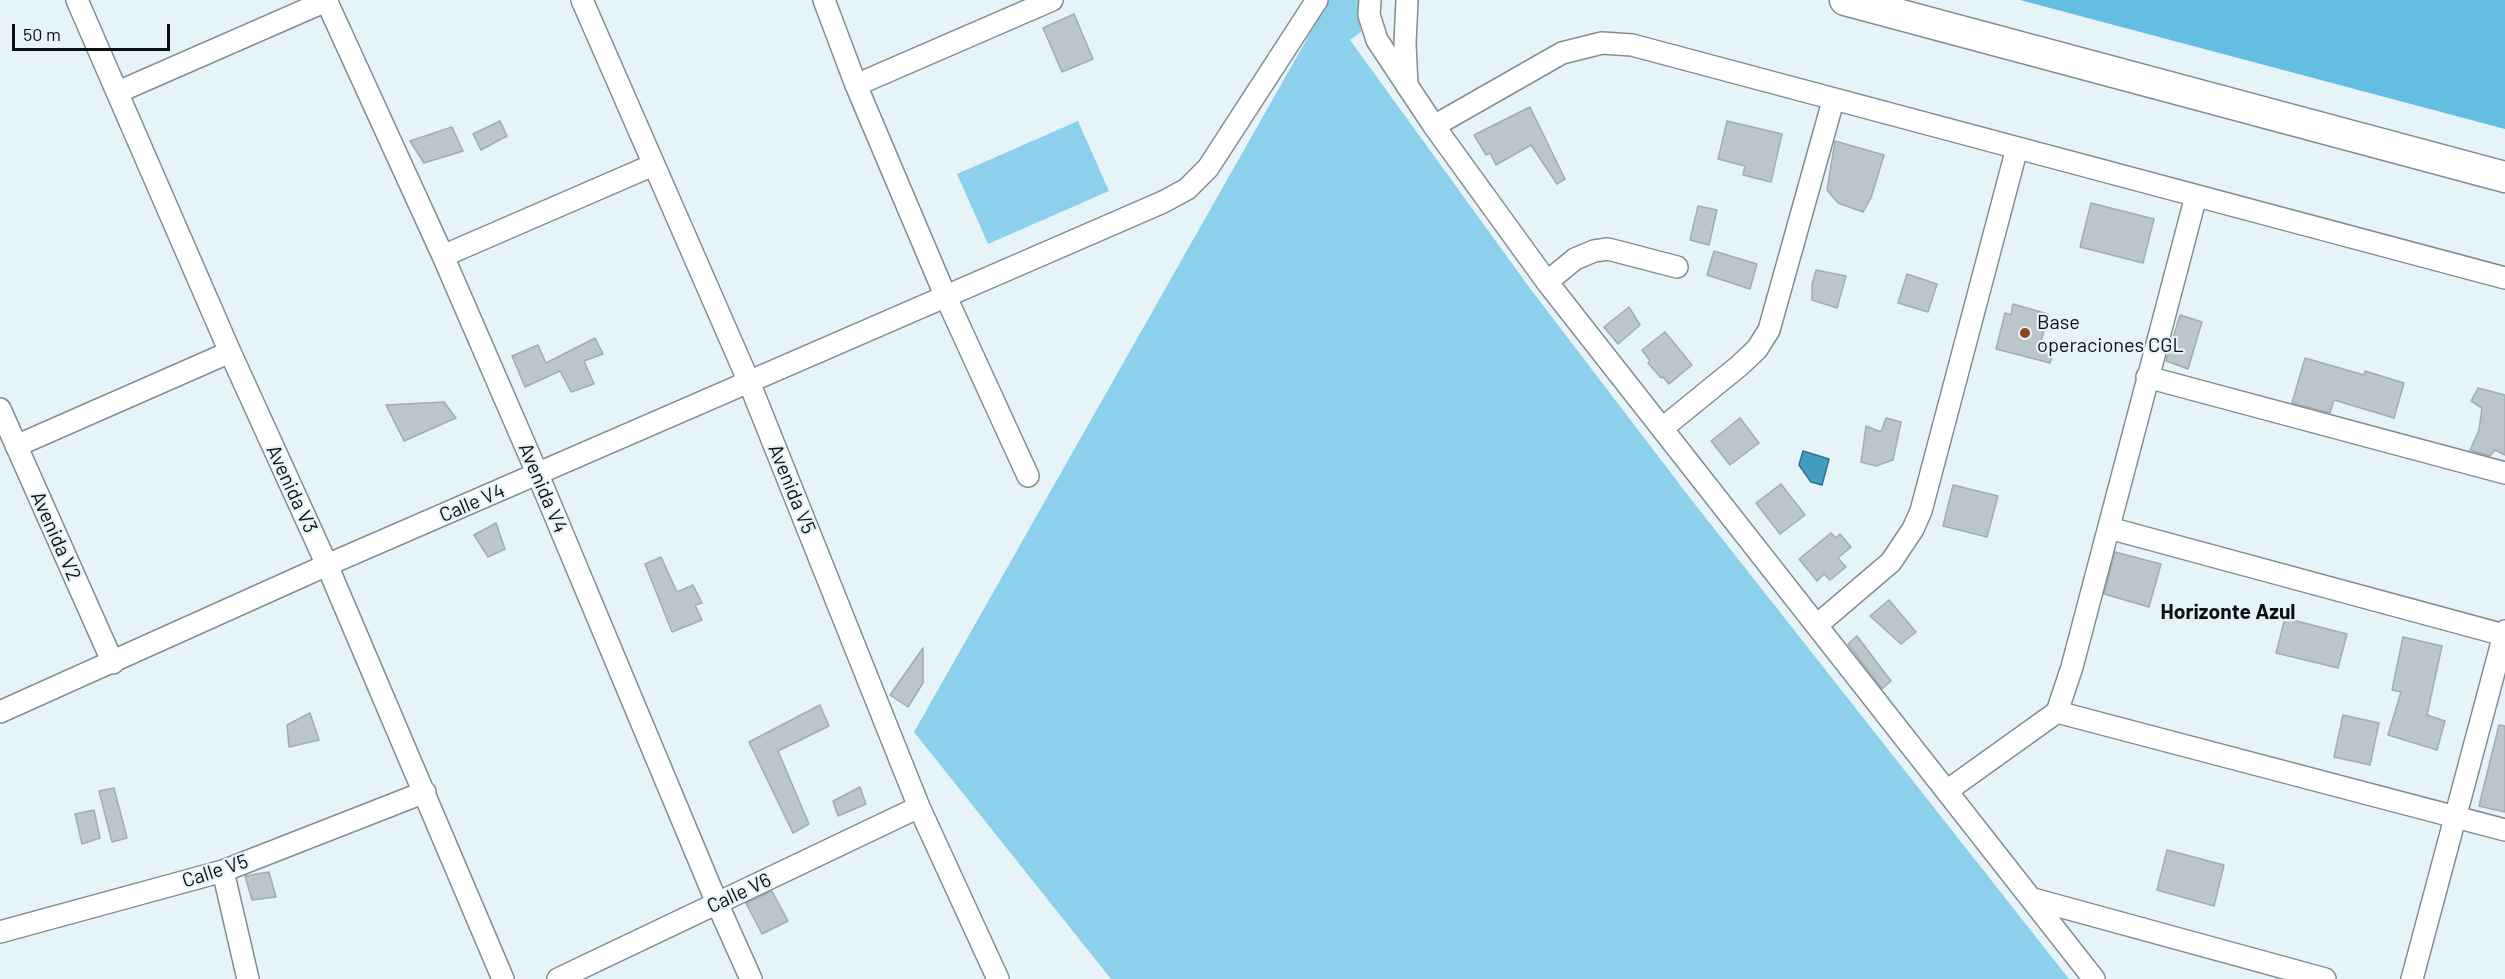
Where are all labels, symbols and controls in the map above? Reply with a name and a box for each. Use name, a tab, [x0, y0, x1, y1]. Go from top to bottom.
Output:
scale bar	[15, 12, 172, 50]
text: 50 m	[23, 23, 61, 45]
place label: Base operaciones CGL	[2037, 310, 2184, 357]
marker: Base operaciones CGL	[2018, 326, 2032, 340]
street label: Avenida V4	[513, 439, 573, 537]
street label: Avenida V3	[261, 441, 323, 537]
street label: Avenida V5	[763, 441, 821, 537]
street label: Calle V4	[436, 478, 508, 528]
street label: Avenida V2	[26, 488, 86, 584]
district label: Horizonte Azul	[2161, 599, 2295, 625]
street label: Calle V5	[179, 849, 251, 893]
street label: Calle V6	[703, 868, 775, 918]

